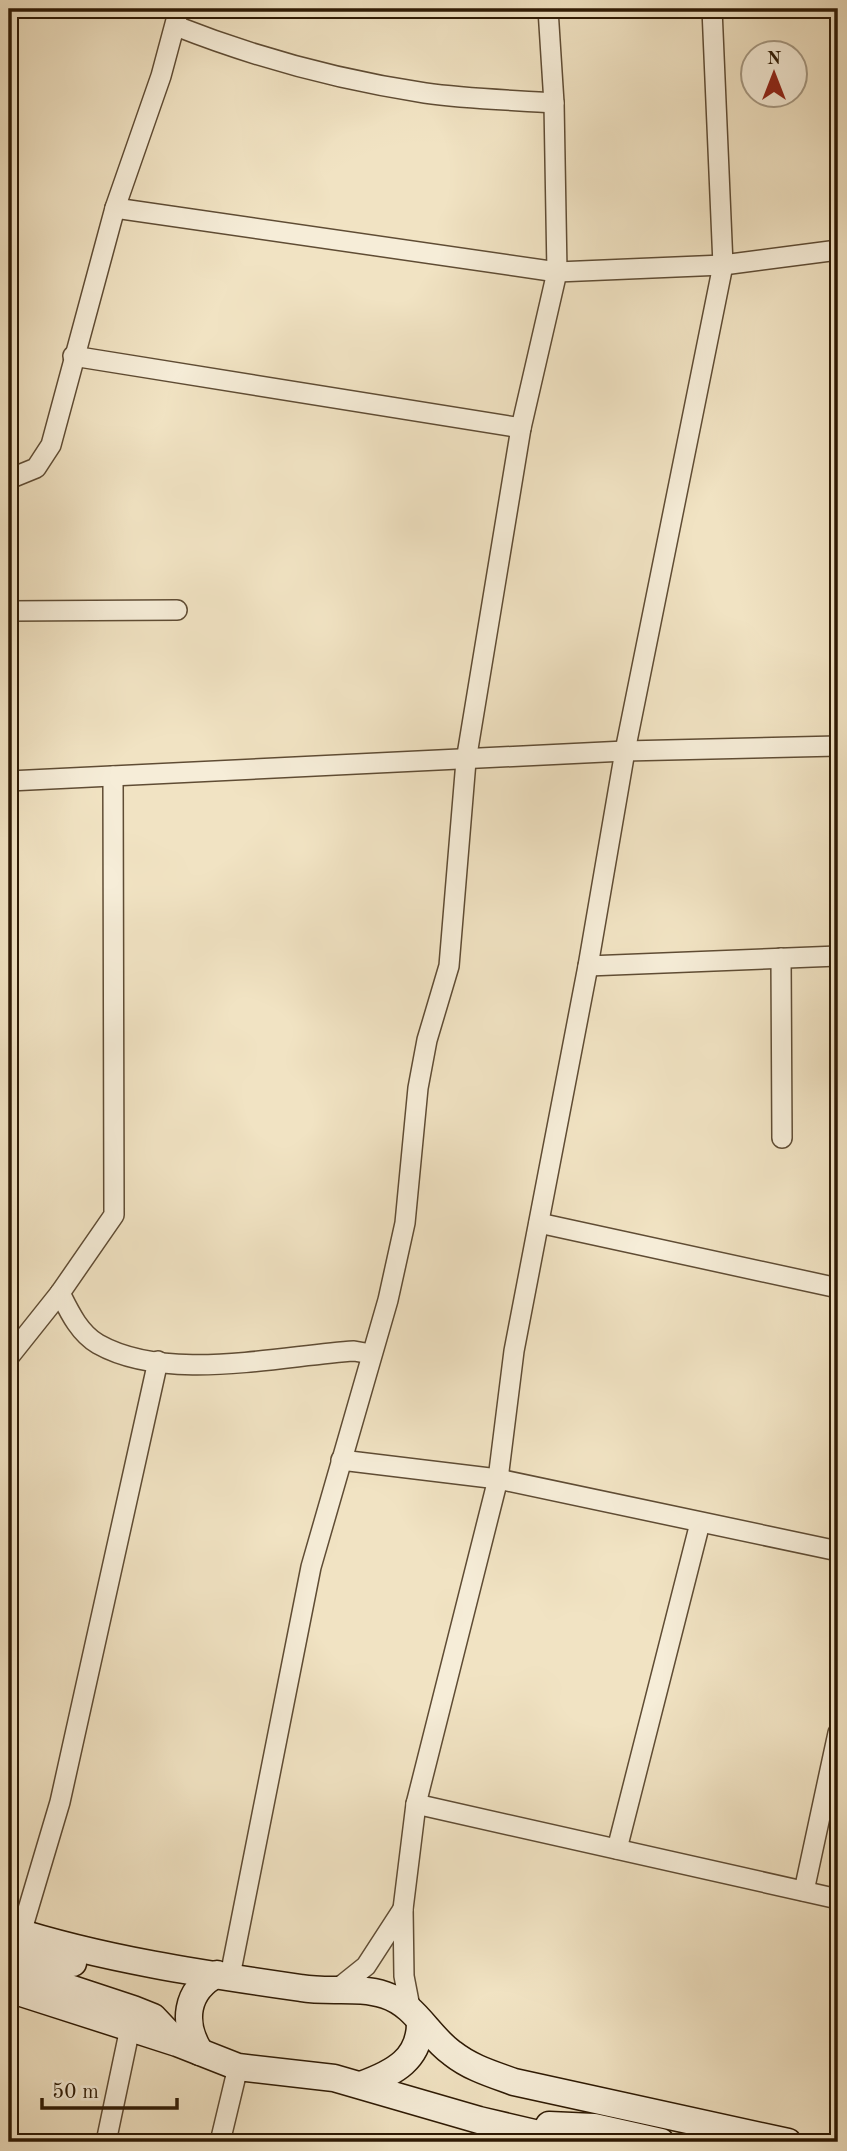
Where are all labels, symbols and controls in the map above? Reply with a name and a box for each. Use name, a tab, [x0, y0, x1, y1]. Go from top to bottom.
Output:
north arrow	[738, 38, 808, 108]
text: N	[767, 50, 782, 69]
scale bar	[42, 2067, 177, 2111]
text: 50 m	[52, 2082, 99, 2103]

